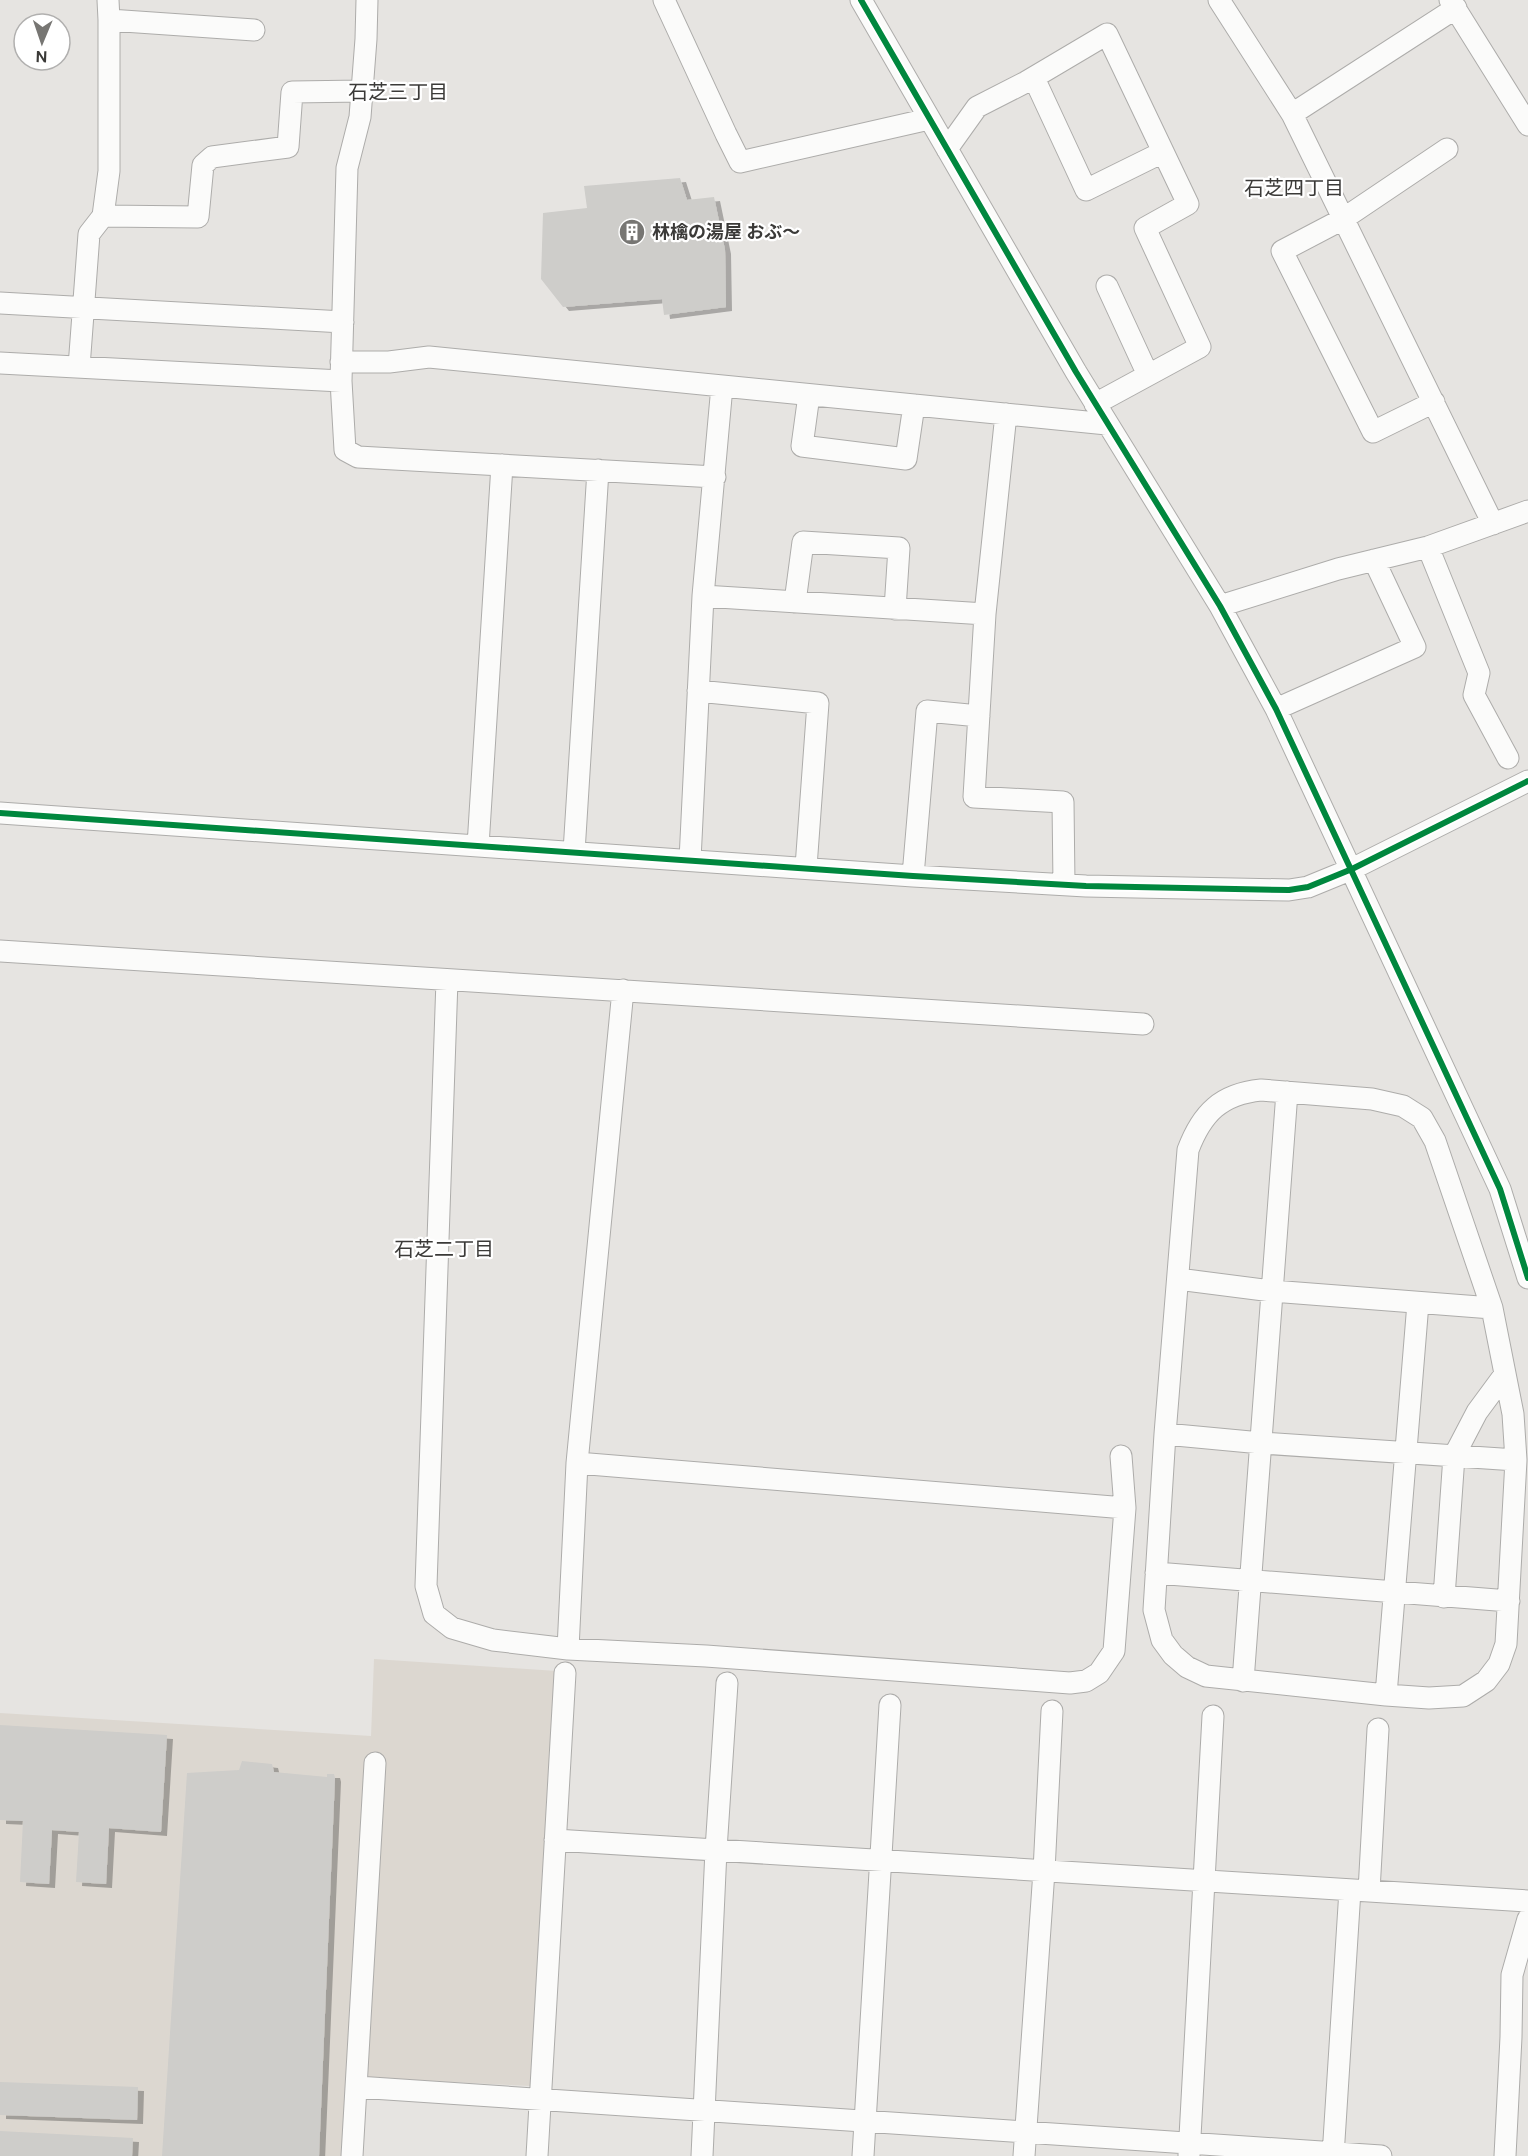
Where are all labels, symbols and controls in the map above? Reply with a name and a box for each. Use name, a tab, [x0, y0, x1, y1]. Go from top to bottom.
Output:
north arrow	[12, 12, 72, 72]
text: N	[35, 46, 48, 67]
district label: 石芝三丁目	[348, 79, 448, 105]
district label: 石芝四丁目	[1244, 175, 1344, 201]
building icon: 林檎の湯屋 おぶ～	[617, 217, 647, 247]
place label: 林檎の湯屋 おぶ～	[652, 220, 800, 244]
district label: 石芝二丁目	[394, 1236, 494, 1262]

